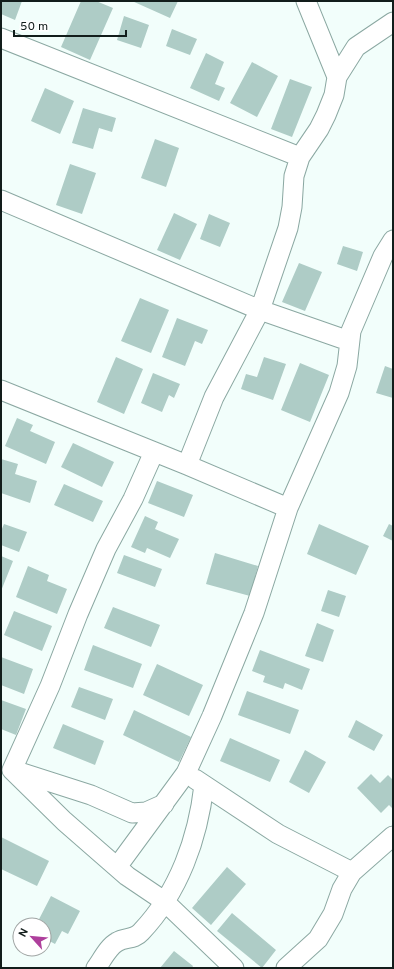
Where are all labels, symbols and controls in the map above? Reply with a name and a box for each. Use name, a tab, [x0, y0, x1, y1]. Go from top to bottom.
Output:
scale bar	[14, 12, 126, 38]
text: 50 m	[20, 19, 48, 35]
north arrow	[12, 917, 52, 957]
text: N	[16, 926, 32, 940]

